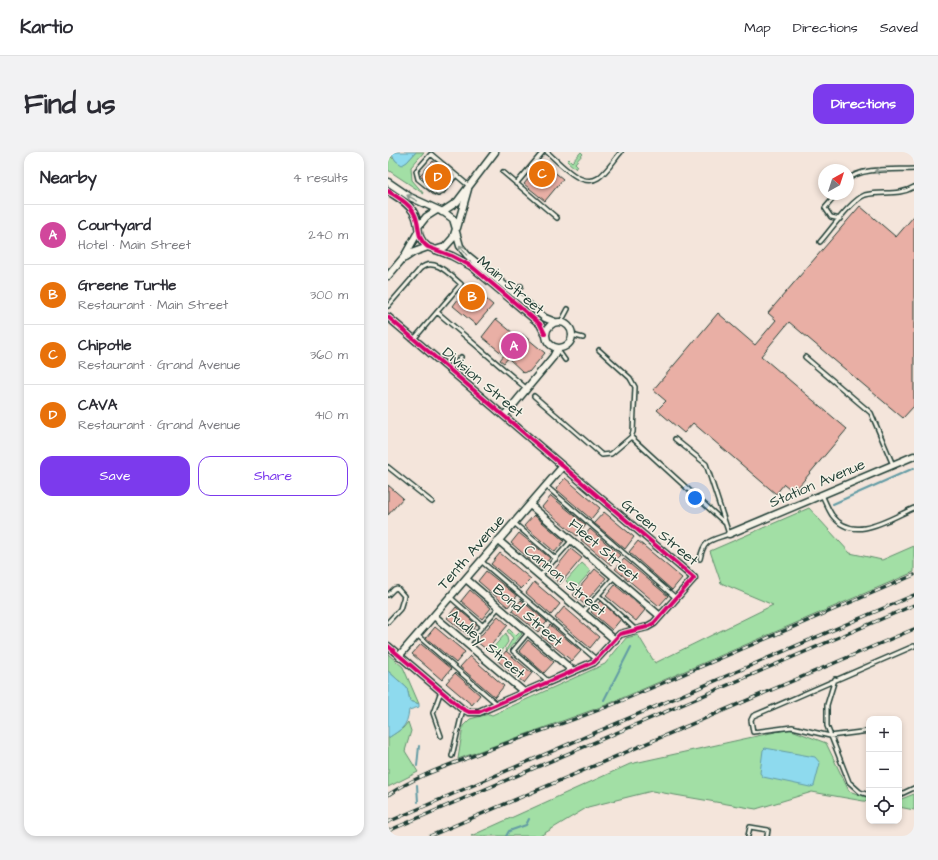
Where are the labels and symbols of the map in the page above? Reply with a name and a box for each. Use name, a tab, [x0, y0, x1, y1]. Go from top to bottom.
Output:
pin: C	[529, 159, 555, 189]
pin: D	[425, 162, 451, 192]
north arrow	[818, 164, 854, 200]
one-way arrow	[874, 168, 887, 175]
one-way arrow	[406, 193, 418, 201]
one-way arrow	[459, 244, 467, 255]
street label: Main Street	[472, 251, 549, 320]
pin: B	[459, 282, 485, 312]
pin: A	[501, 331, 527, 361]
street label: Division Street	[438, 342, 528, 423]
street label: Station Avenue	[766, 454, 868, 513]
your location	[685, 488, 705, 508]
street label: Green Street	[617, 494, 703, 571]
street label: Tenth Avenue	[433, 510, 510, 594]
street label: Fleet Street	[564, 514, 644, 587]
street label: Cannon Street	[519, 540, 610, 621]
street label: Bond Street	[488, 579, 567, 652]
street label: Audley Street	[443, 605, 530, 685]

